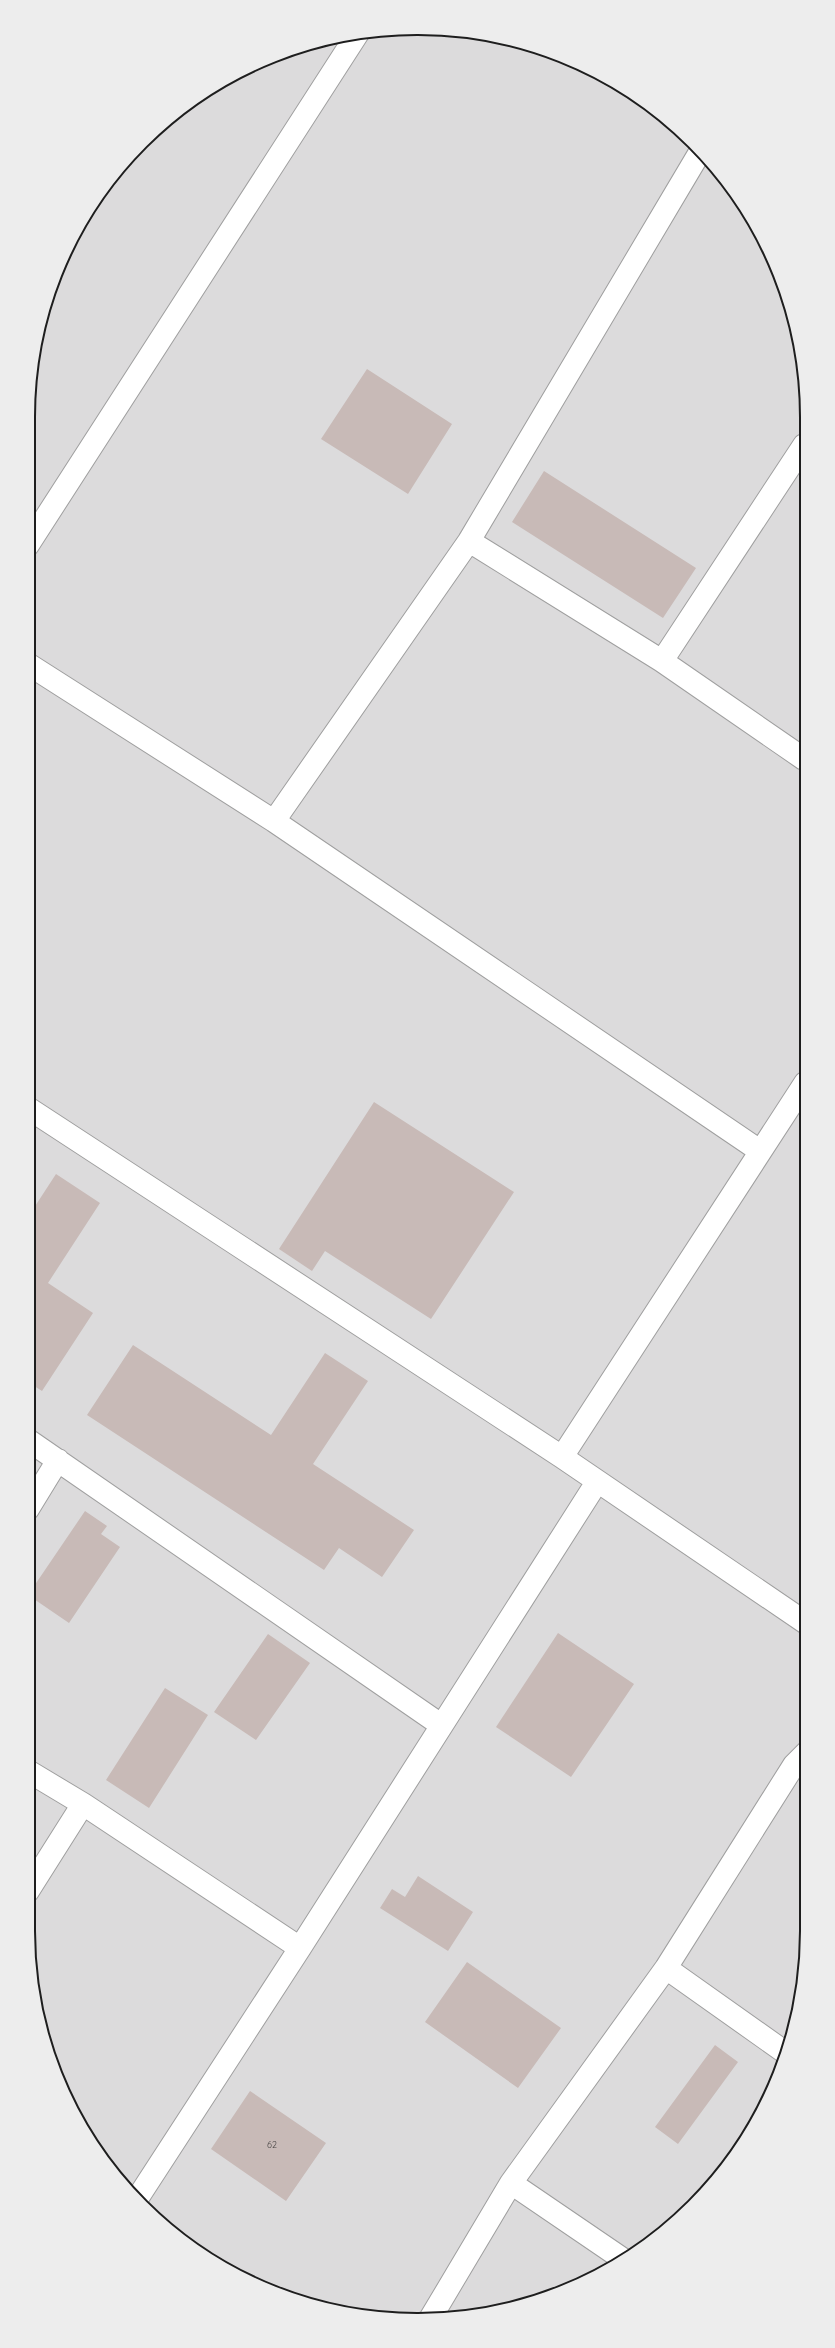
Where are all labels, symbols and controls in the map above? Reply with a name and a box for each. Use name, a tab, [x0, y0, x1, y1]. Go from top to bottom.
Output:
house number: 62	[267, 2139, 277, 2150]

